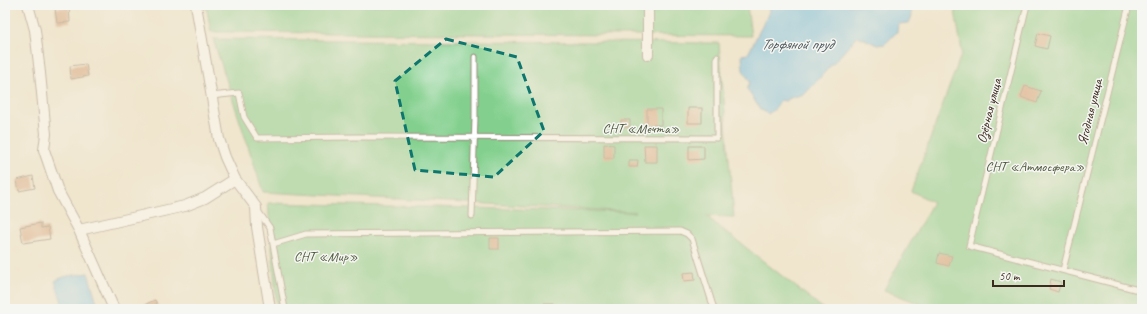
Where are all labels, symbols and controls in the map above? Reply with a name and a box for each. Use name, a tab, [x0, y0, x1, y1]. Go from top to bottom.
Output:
water label: Торфяной пруд	[761, 35, 836, 54]
street label: Озёрная улица	[973, 76, 1006, 145]
street label: Ягодная улица	[1074, 76, 1107, 147]
park label: СНТ «Мечта»	[603, 120, 679, 137]
park label: СНТ «Атмосфера»	[985, 158, 1085, 175]
park label: СНТ «Мир»	[294, 248, 358, 265]
scale bar	[993, 262, 1064, 288]
text: 50 m	[999, 268, 1021, 284]

